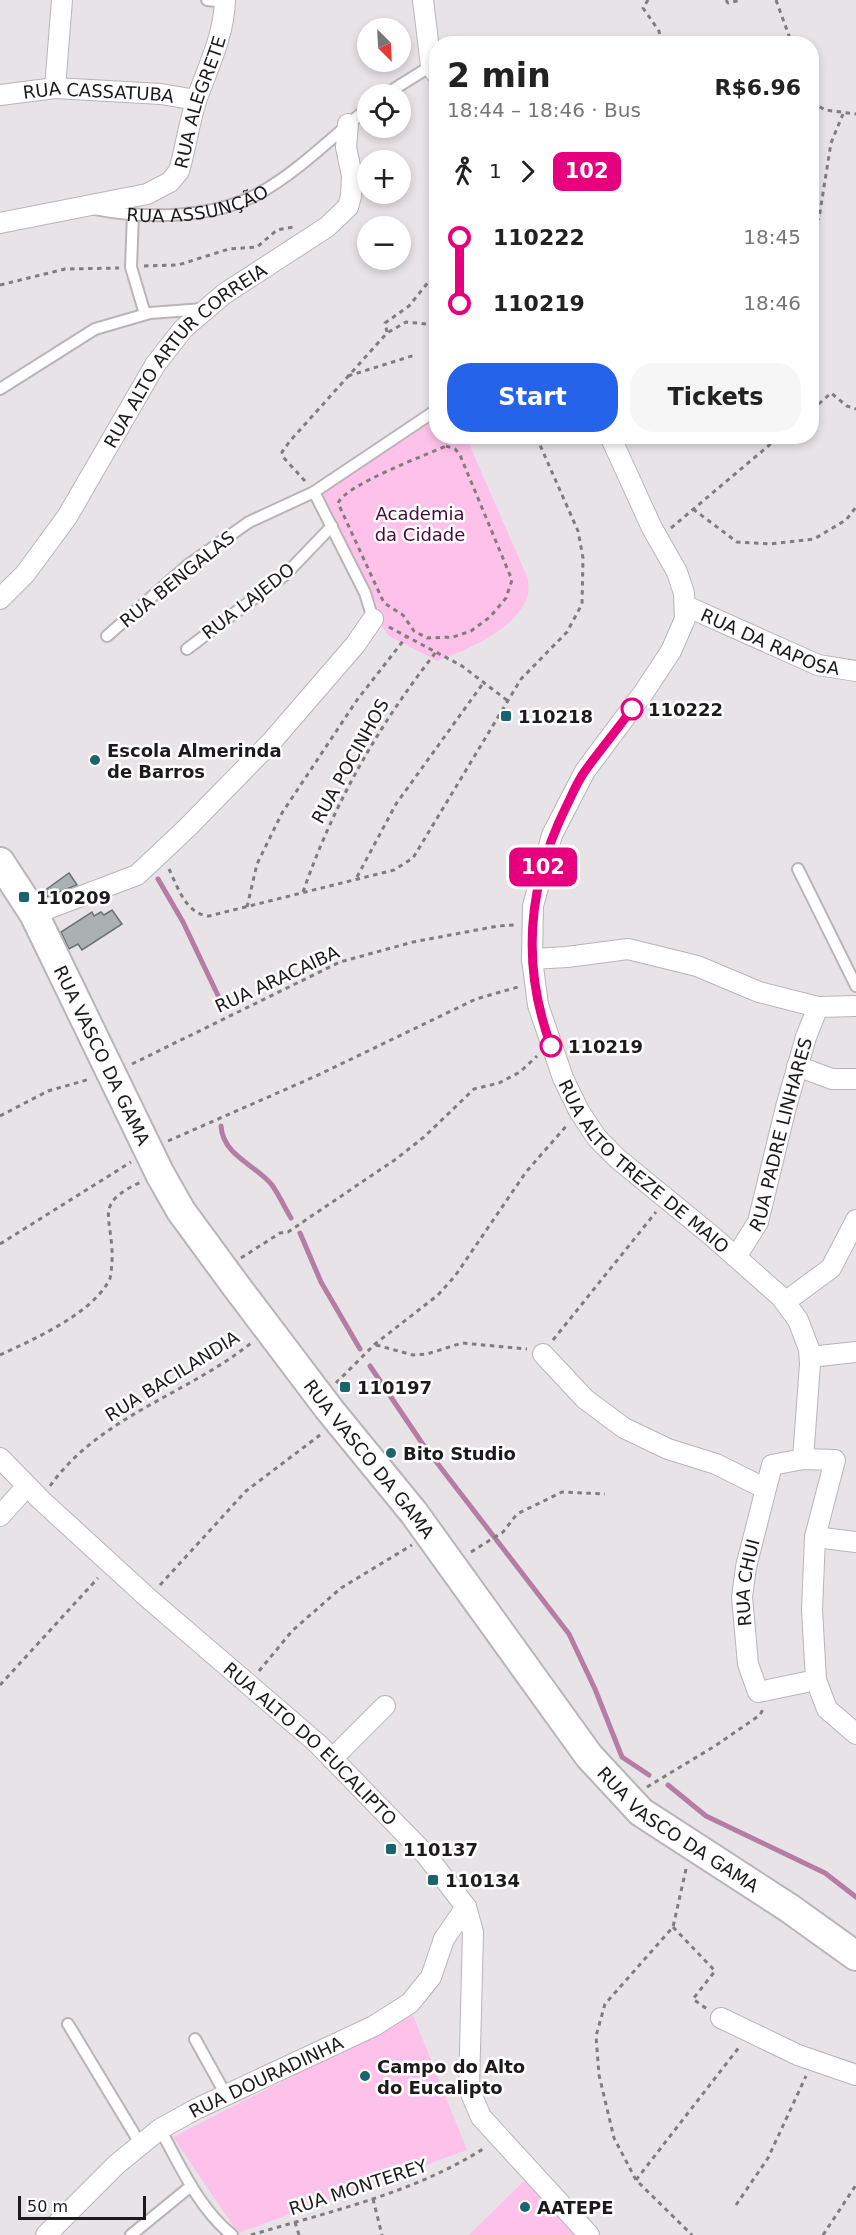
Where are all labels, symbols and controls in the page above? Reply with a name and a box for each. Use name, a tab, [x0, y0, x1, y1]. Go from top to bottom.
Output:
north arrow	[357, 18, 411, 72]
map controls	[357, 18, 411, 270]
street label: RUA ALEGRETE	[170, 33, 229, 171]
text: 2 min	[447, 56, 551, 95]
text: R$6.96	[714, 75, 801, 100]
street label: RUA CASSATUBA	[22, 77, 176, 107]
button: locate	[357, 84, 411, 138]
text: 18:44 – 18:46 · Bus	[447, 98, 641, 122]
button: +	[357, 150, 411, 204]
icon: walk	[447, 155, 480, 188]
icon: forward	[511, 155, 544, 188]
text: 1	[489, 159, 502, 183]
text: 102	[565, 159, 609, 183]
street label: RUA ASSUNÇÃO	[126, 180, 272, 226]
button: −	[357, 216, 411, 270]
text: 110222	[493, 225, 585, 250]
text: 18:45	[743, 225, 801, 249]
street label: RUA ALTO ARTUR CORREIA	[99, 258, 271, 451]
text: 110219	[493, 291, 585, 316]
text: 18:46	[743, 291, 801, 315]
button: Start	[447, 363, 618, 432]
button: Tickets	[630, 363, 801, 432]
park label: Academia da Cidade	[375, 503, 465, 545]
street label: RUA BENGALAS	[115, 526, 239, 632]
street label: RUA LAJEDO	[198, 558, 298, 644]
street label: RUA DA RAPOSA	[698, 604, 842, 679]
street label: RUA POCINHOS	[307, 695, 393, 827]
marker: 110222	[621, 698, 643, 720]
place label: 110222	[648, 699, 723, 720]
place label: 110218	[518, 706, 593, 727]
marker: 110218	[499, 709, 513, 723]
place label: Escola Almerinda de Barros	[107, 740, 282, 782]
marker: Escola Almerinda de Barros	[88, 753, 102, 767]
line badge: 102	[508, 848, 578, 886]
text: 102	[521, 855, 565, 879]
place label: 110209	[36, 887, 111, 908]
marker: 110209	[17, 890, 31, 904]
street label: RUA ARACAIBA	[212, 941, 343, 1017]
street label: RUA VASCO DA GAMA	[50, 962, 155, 1149]
marker: 110219	[540, 1035, 562, 1057]
street label: RUA PADRE LINHARES	[744, 1035, 816, 1235]
place label: 110219	[568, 1036, 643, 1057]
street label: RUA ALTO TREZE DE MAIO	[555, 1076, 734, 1257]
street label: RUA BACILANDIA	[101, 1326, 243, 1426]
street label: RUA VASCO DA GAMA	[300, 1375, 439, 1543]
place label: 110197	[357, 1377, 432, 1398]
marker: 110197	[338, 1380, 352, 1394]
place label: Bito Studio	[403, 1443, 516, 1464]
marker: Bito Studio	[384, 1446, 398, 1460]
street label: RUA CHUI	[731, 1537, 763, 1627]
street label: RUA ALTO DO EUCALIPTO	[220, 1658, 401, 1829]
street label: RUA VASCO DA GAMA	[594, 1762, 763, 1897]
place label: 110137	[403, 1839, 478, 1860]
marker: 110137	[384, 1842, 398, 1856]
place label: 110134	[445, 1870, 520, 1891]
marker: 110134	[426, 1873, 440, 1887]
street label: RUA DOURADINHA	[185, 2031, 347, 2122]
place label: Campo do Alto do Eucalipto	[377, 2056, 525, 2098]
marker: Campo do Alto do Eucalipto	[358, 2069, 372, 2083]
street label: RUA MONTEREY	[286, 2154, 431, 2219]
scale bar	[18, 2193, 146, 2220]
text: 50 m	[27, 2197, 68, 2216]
place label: AATEPE	[537, 2197, 614, 2218]
marker: AATEPE	[518, 2200, 532, 2214]

